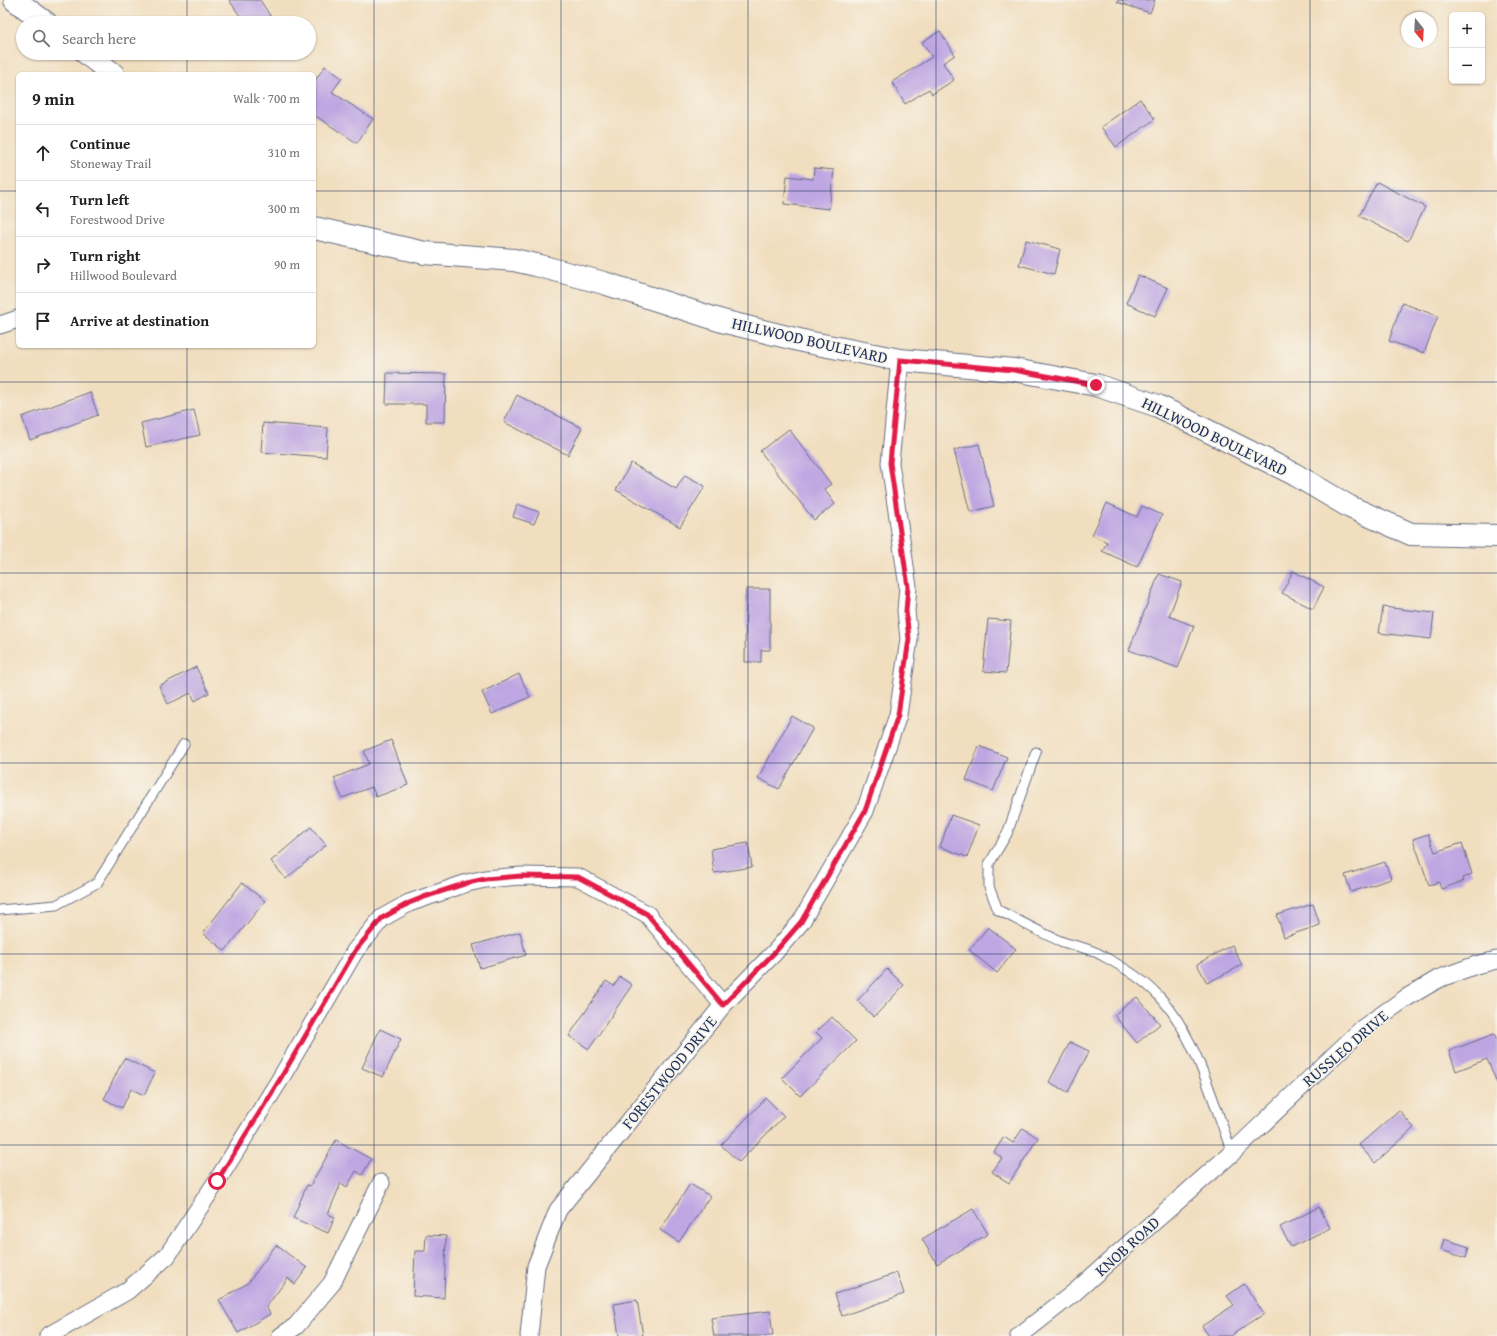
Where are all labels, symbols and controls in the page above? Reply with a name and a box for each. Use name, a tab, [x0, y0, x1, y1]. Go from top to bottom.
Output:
north arrow	[1401, 12, 1437, 48]
map controls	[1449, 12, 1485, 84]
button: +	[1449, 12, 1485, 48]
search box	[16, 16, 316, 60]
icon: search	[30, 27, 52, 49]
text: Search here	[62, 28, 136, 49]
button: −	[1449, 48, 1485, 84]
text: 9 min	[32, 86, 74, 111]
text: Walk · 700 m	[233, 89, 300, 108]
text: Continue	[70, 133, 131, 154]
icon: ahead	[32, 142, 54, 164]
text: 310 m	[268, 143, 300, 162]
text: Stoneway Trail	[70, 154, 151, 173]
text: Turn left	[70, 189, 129, 210]
icon: left	[32, 198, 54, 220]
text: 300 m	[268, 199, 300, 218]
text: Forestwood Drive	[70, 210, 165, 229]
text: Turn right	[70, 245, 141, 266]
icon: right	[32, 254, 54, 276]
text: 90 m	[274, 255, 300, 274]
text: Hillwood Boulevard	[70, 266, 177, 285]
icon: arrive	[32, 310, 54, 332]
text: Arrive at destination	[70, 310, 209, 331]
street label: HILLWOOD BOULEVARD	[730, 310, 891, 370]
route end	[1087, 376, 1105, 394]
street label: HILLWOOD BOULEVARD	[1138, 390, 1292, 482]
street label: RUSSLEO DRIVE	[1297, 1004, 1393, 1092]
street label: FORESTWOOD DRIVE	[616, 1010, 722, 1134]
route start	[208, 1172, 226, 1190]
street label: KNOB ROAD	[1089, 1210, 1165, 1282]

